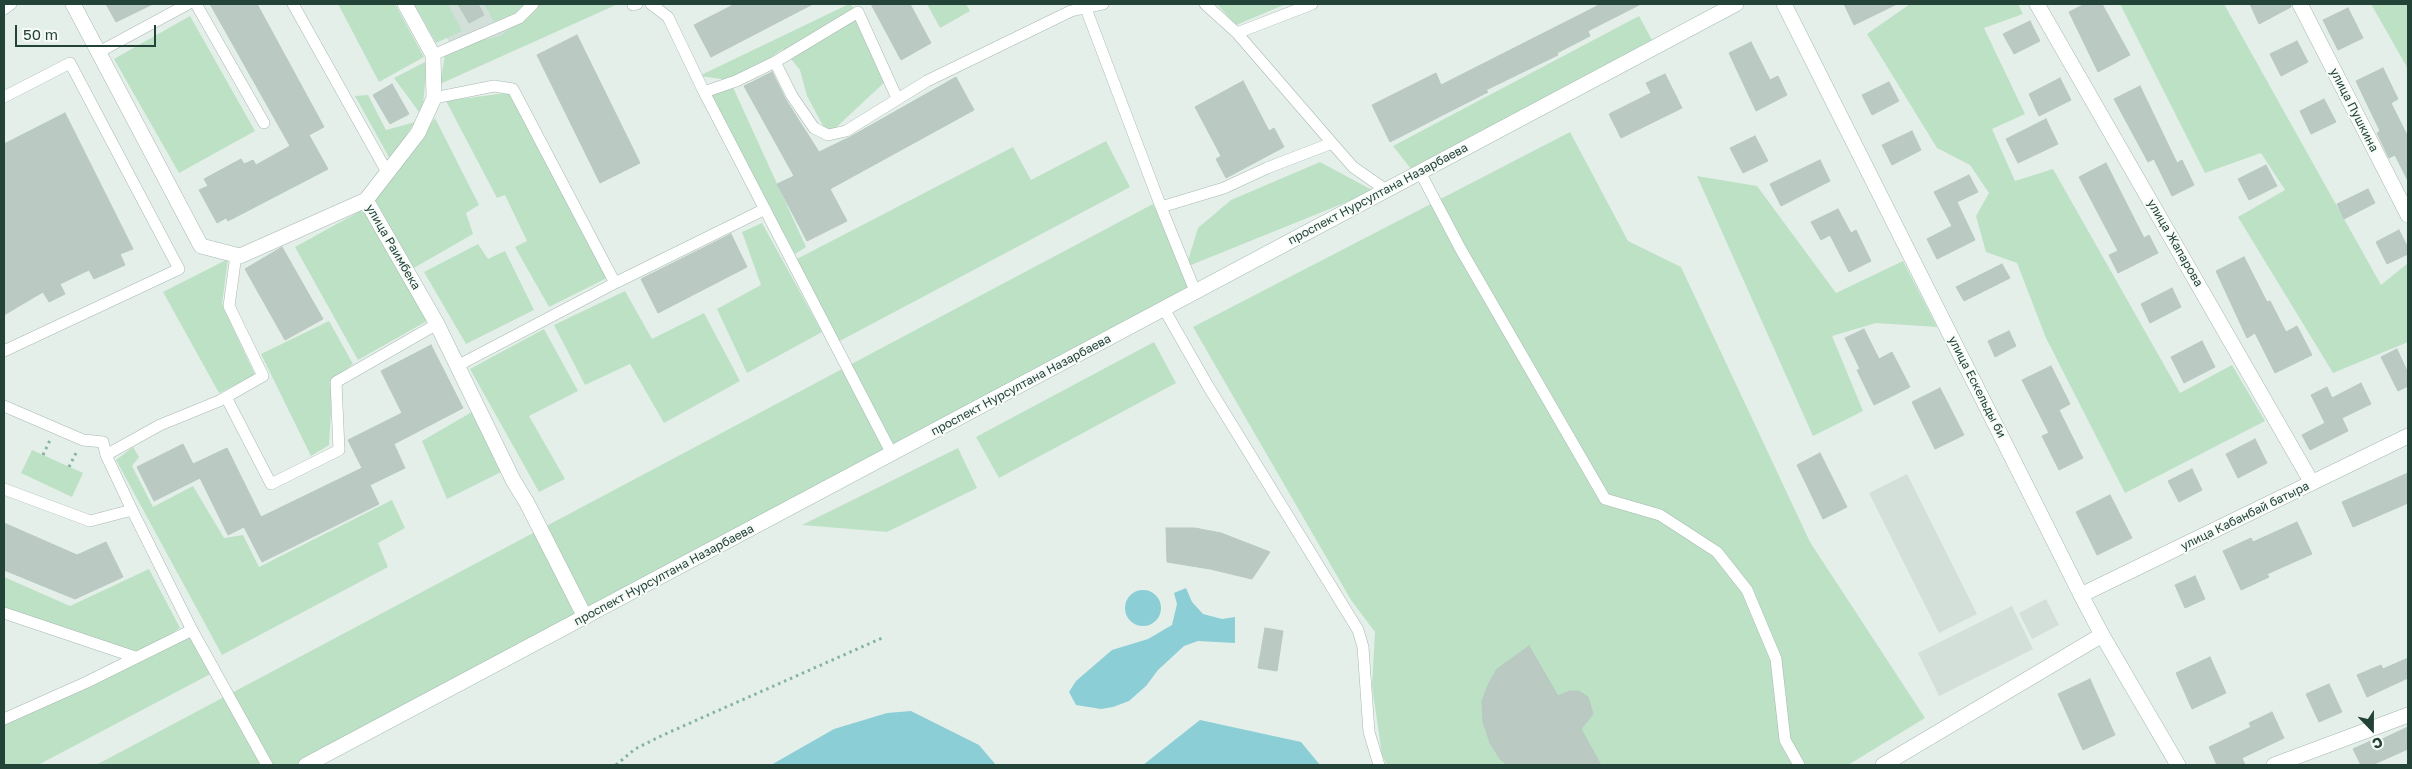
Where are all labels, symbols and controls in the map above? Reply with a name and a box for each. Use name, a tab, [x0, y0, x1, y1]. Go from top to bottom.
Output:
scale bar	[18, 15, 159, 47]
text: 50 m	[23, 25, 58, 43]
street label: улица Пушкина	[2327, 66, 2381, 154]
street label: проспект Нурсултана Назарбаева	[1286, 140, 1470, 248]
street label: улица Жапарова	[2144, 197, 2206, 289]
street label: улица Раимбека	[363, 202, 423, 292]
street label: проспект Нурсултана Назарбаева	[929, 331, 1113, 439]
street label: улица Ескельды би	[1945, 334, 2009, 440]
street label: улица Кабанбай батыра	[2178, 479, 2312, 553]
street label: проспект Нурсултана Назарбаева	[572, 521, 756, 629]
north arrow	[2347, 704, 2397, 754]
text: С	[2370, 734, 2386, 753]

